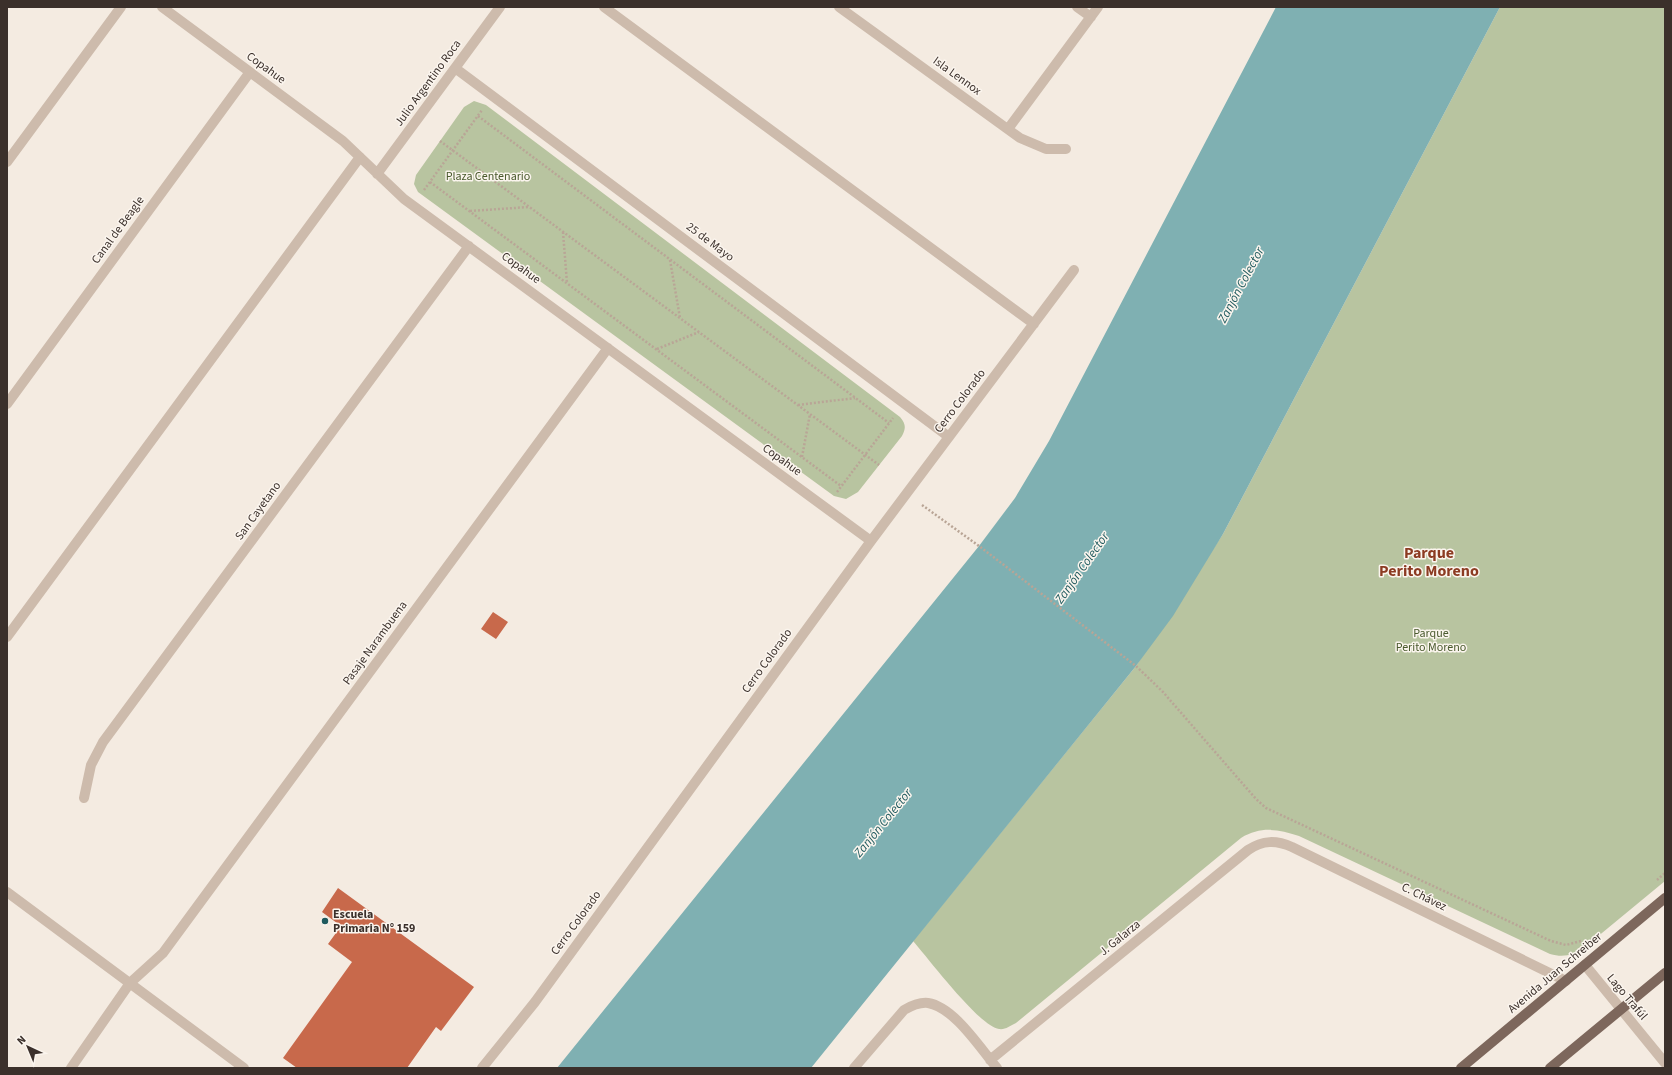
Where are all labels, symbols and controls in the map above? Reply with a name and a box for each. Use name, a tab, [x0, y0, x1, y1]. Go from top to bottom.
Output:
street label: Julio Argentino Roca	[391, 36, 465, 130]
street label: Copahue	[243, 48, 289, 88]
street label: Isla Lennox	[929, 53, 985, 100]
park label: Plaza Centenario	[446, 168, 530, 185]
street label: Canal de Beagle	[88, 193, 148, 267]
street label: 25 de Mayo	[682, 218, 738, 266]
water label: Zanjón Colector	[1213, 243, 1269, 327]
street label: Copahue	[498, 248, 544, 288]
street label: Cerro Colorado	[930, 366, 990, 436]
street label: Copahue	[759, 440, 805, 480]
street label: San Cayetano	[231, 478, 285, 544]
water label: Zanjón Colector	[1050, 528, 1114, 608]
district label: Parque Perito Moreno	[1379, 542, 1479, 582]
street label: Pasaje Narambuena	[339, 597, 411, 689]
street label: Cerro Colorado	[738, 625, 796, 697]
park label: Parque Perito Moreno	[1396, 625, 1466, 656]
water label: Zanjón Colector	[849, 784, 917, 862]
street label: C. Chávez	[1399, 879, 1449, 915]
street label: Cerro Colorado	[547, 887, 605, 959]
place label: Escuela Primaria N° 159	[333, 906, 415, 937]
marker: Escuela Primaria N° 159	[320, 916, 330, 926]
street label: J. Galarza	[1096, 916, 1144, 960]
street label: Avenida Juan Schreiber	[1504, 928, 1606, 1017]
street label: Lago Trafúl	[1603, 970, 1651, 1024]
north arrow	[8, 1027, 48, 1067]
text: N	[14, 1032, 29, 1048]

